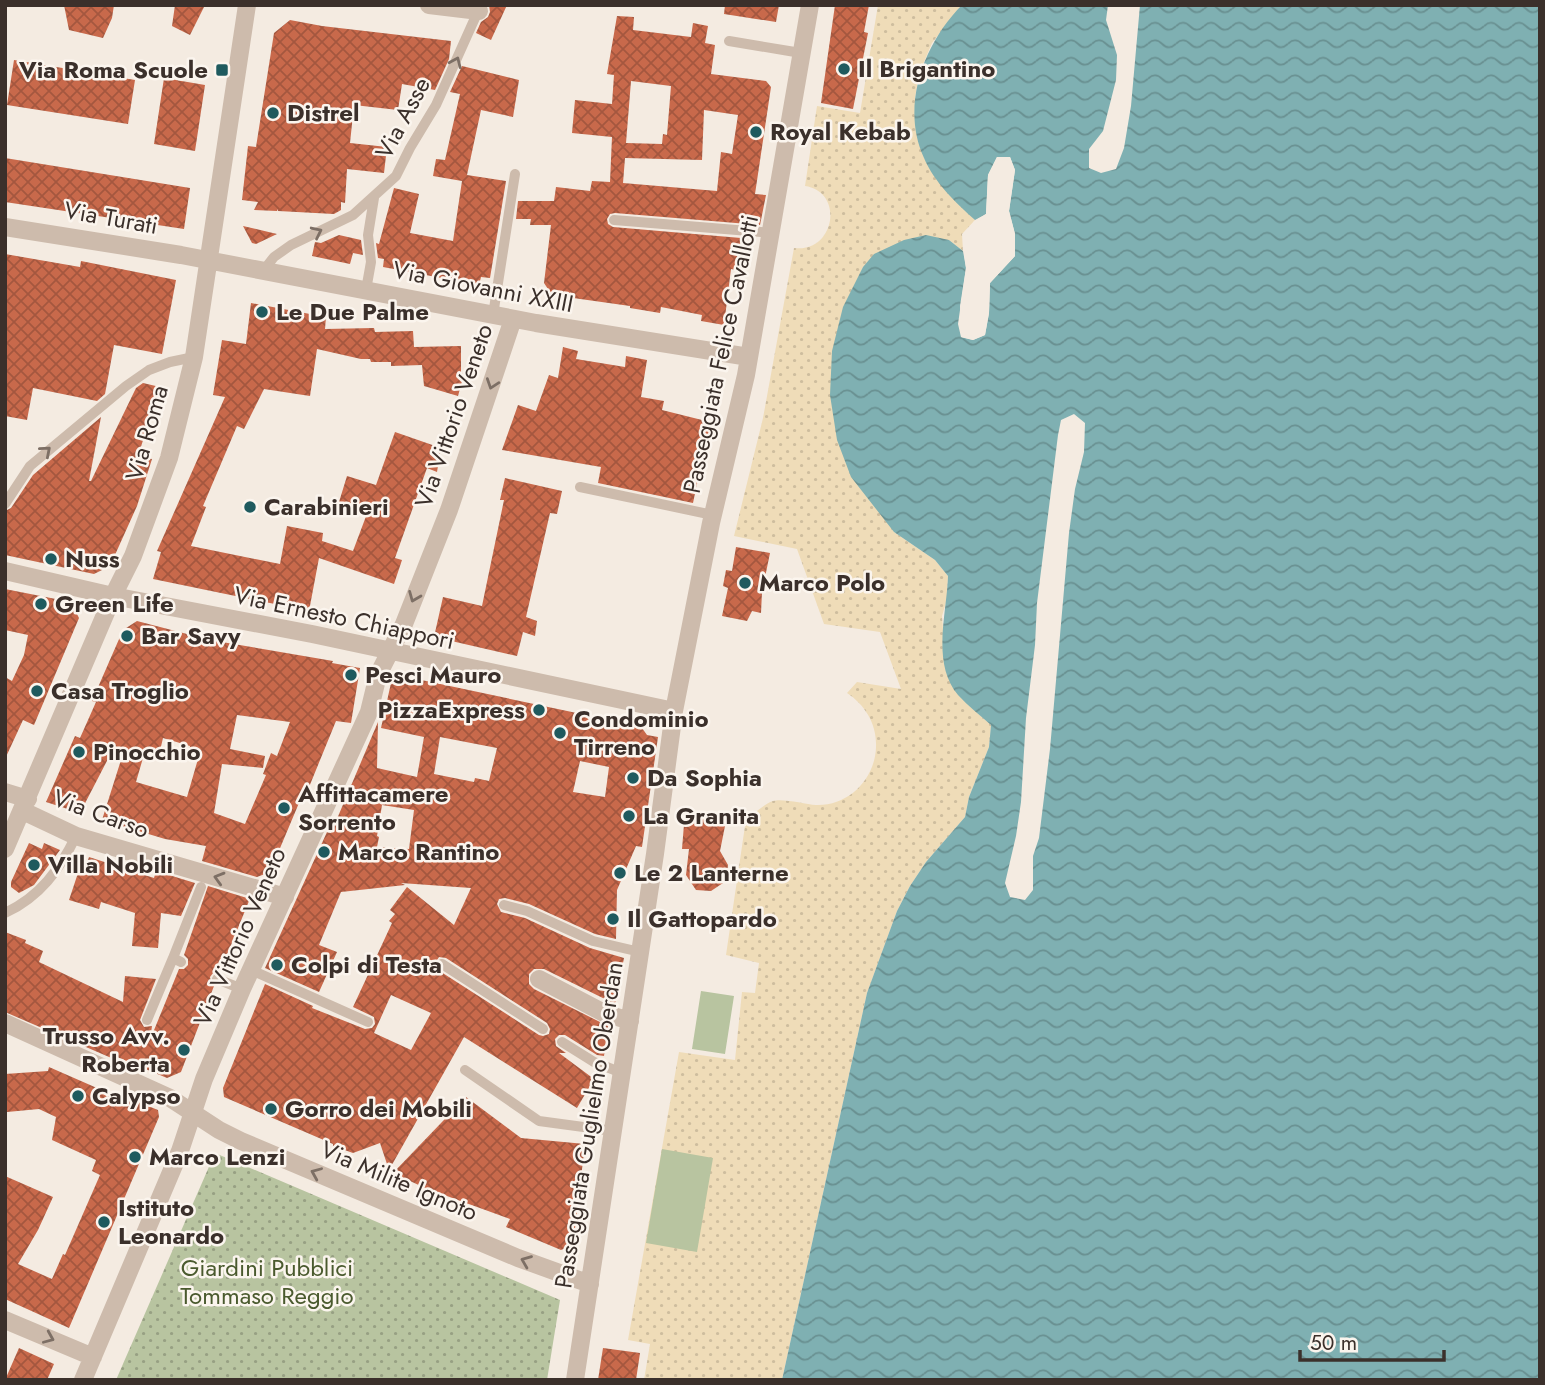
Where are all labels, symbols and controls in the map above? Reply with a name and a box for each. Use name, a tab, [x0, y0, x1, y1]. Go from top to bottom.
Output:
place label: Il Brigantino	[858, 51, 995, 86]
place label: Via Roma Scuole	[18, 52, 208, 87]
one-way arrow	[448, 56, 462, 69]
marker: Il Brigantino	[836, 61, 852, 77]
marker: Via Roma Scuole	[214, 62, 230, 78]
street label: Via Asse	[366, 71, 439, 165]
place label: Distrel	[287, 95, 360, 130]
marker: Distrel	[265, 105, 281, 121]
place label: Royal Kebab	[770, 114, 911, 149]
marker: Royal Kebab	[748, 124, 764, 140]
street label: Via Turati	[62, 192, 161, 243]
street label: Passeggiata Felice Cavallotti	[674, 212, 767, 496]
one-way arrow	[310, 227, 322, 241]
street label: Via Giovanni XXIII	[390, 252, 576, 321]
place label: Le Due Palme	[276, 294, 429, 329]
marker: Le Due Palme	[254, 304, 270, 320]
street label: Via Vittorio Veneto	[406, 319, 501, 513]
one-way arrow	[486, 377, 500, 389]
street label: Via Roma	[116, 381, 177, 485]
one-way arrow	[38, 447, 51, 459]
place label: Carabinieri	[264, 489, 389, 524]
marker: Carabinieri	[242, 499, 258, 515]
place label: Nuss	[65, 541, 120, 576]
marker: Nuss	[43, 551, 59, 567]
place label: Marco Polo	[759, 565, 885, 600]
marker: Marco Polo	[737, 575, 753, 591]
street label: Via Ernesto Chiappori	[231, 577, 458, 658]
place label: Green Life	[55, 586, 174, 621]
one-way arrow	[409, 591, 423, 603]
marker: Green Life	[33, 596, 49, 612]
place label: Bar Savy	[141, 618, 241, 653]
marker: Bar Savy	[119, 628, 135, 644]
place label: Pesci Mauro	[365, 657, 501, 692]
marker: Pesci Mauro	[343, 667, 359, 683]
place label: Casa Troglio	[51, 673, 189, 708]
marker: Casa Troglio	[29, 683, 45, 699]
place label: PizzaExpress	[378, 692, 525, 727]
place label: Condominio Tirreno	[574, 701, 709, 764]
marker: PizzaExpress	[531, 702, 547, 718]
marker: Condominio Tirreno	[552, 725, 568, 741]
place label: Pinocchio	[93, 734, 201, 769]
marker: Pinocchio	[71, 744, 87, 760]
place label: Da Sophia	[647, 760, 762, 795]
marker: Da Sophia	[625, 770, 641, 786]
place label: Affittacamere Sorrento	[297, 776, 448, 839]
street label: Via Carso	[48, 780, 154, 847]
place label: La Granita	[643, 798, 759, 833]
marker: Affittacamere Sorrento	[276, 800, 292, 816]
marker: La Granita	[621, 808, 637, 824]
place label: Marco Rantino	[338, 834, 500, 869]
street label: Via Vittorio Veneto	[184, 842, 295, 1032]
marker: Marco Rantino	[316, 844, 332, 860]
place label: Villa Nobili	[47, 847, 173, 882]
place label: Le 2 Lanterne	[634, 855, 789, 890]
marker: Villa Nobili	[26, 857, 42, 873]
marker: Le 2 Lanterne	[612, 865, 628, 881]
one-way arrow	[214, 871, 226, 886]
place label: Il Gattopardo	[627, 901, 777, 936]
marker: Il Gattopardo	[605, 911, 621, 927]
place label: Colpi di Testa	[291, 947, 442, 982]
marker: Colpi di Testa	[269, 957, 285, 973]
street label: Passeggiata Guglielmo Oberdan	[545, 959, 632, 1291]
place label: Trusso Avv. Roberta	[43, 1018, 170, 1081]
marker: Trusso Avv. Roberta	[176, 1042, 192, 1058]
place label: Calypso	[92, 1078, 181, 1113]
marker: Calypso	[70, 1088, 86, 1104]
place label: Gorro dei Mobili	[285, 1091, 472, 1126]
marker: Gorro dei Mobili	[263, 1101, 279, 1117]
street label: Via Milite Ignoto	[315, 1132, 483, 1229]
place label: Marco Lenzi	[149, 1139, 285, 1174]
marker: Marco Lenzi	[127, 1149, 143, 1165]
one-way arrow	[311, 1167, 324, 1181]
place label: Istituto Leonardo	[118, 1190, 224, 1253]
marker: Istituto Leonardo	[96, 1214, 112, 1230]
park label: Giardini Pubblici Tommaso Reggio	[180, 1250, 354, 1313]
one-way arrow	[521, 1255, 534, 1269]
scale bar	[1300, 1318, 1444, 1362]
text: 50 m	[1310, 1328, 1357, 1358]
one-way arrow	[42, 1330, 54, 1344]

